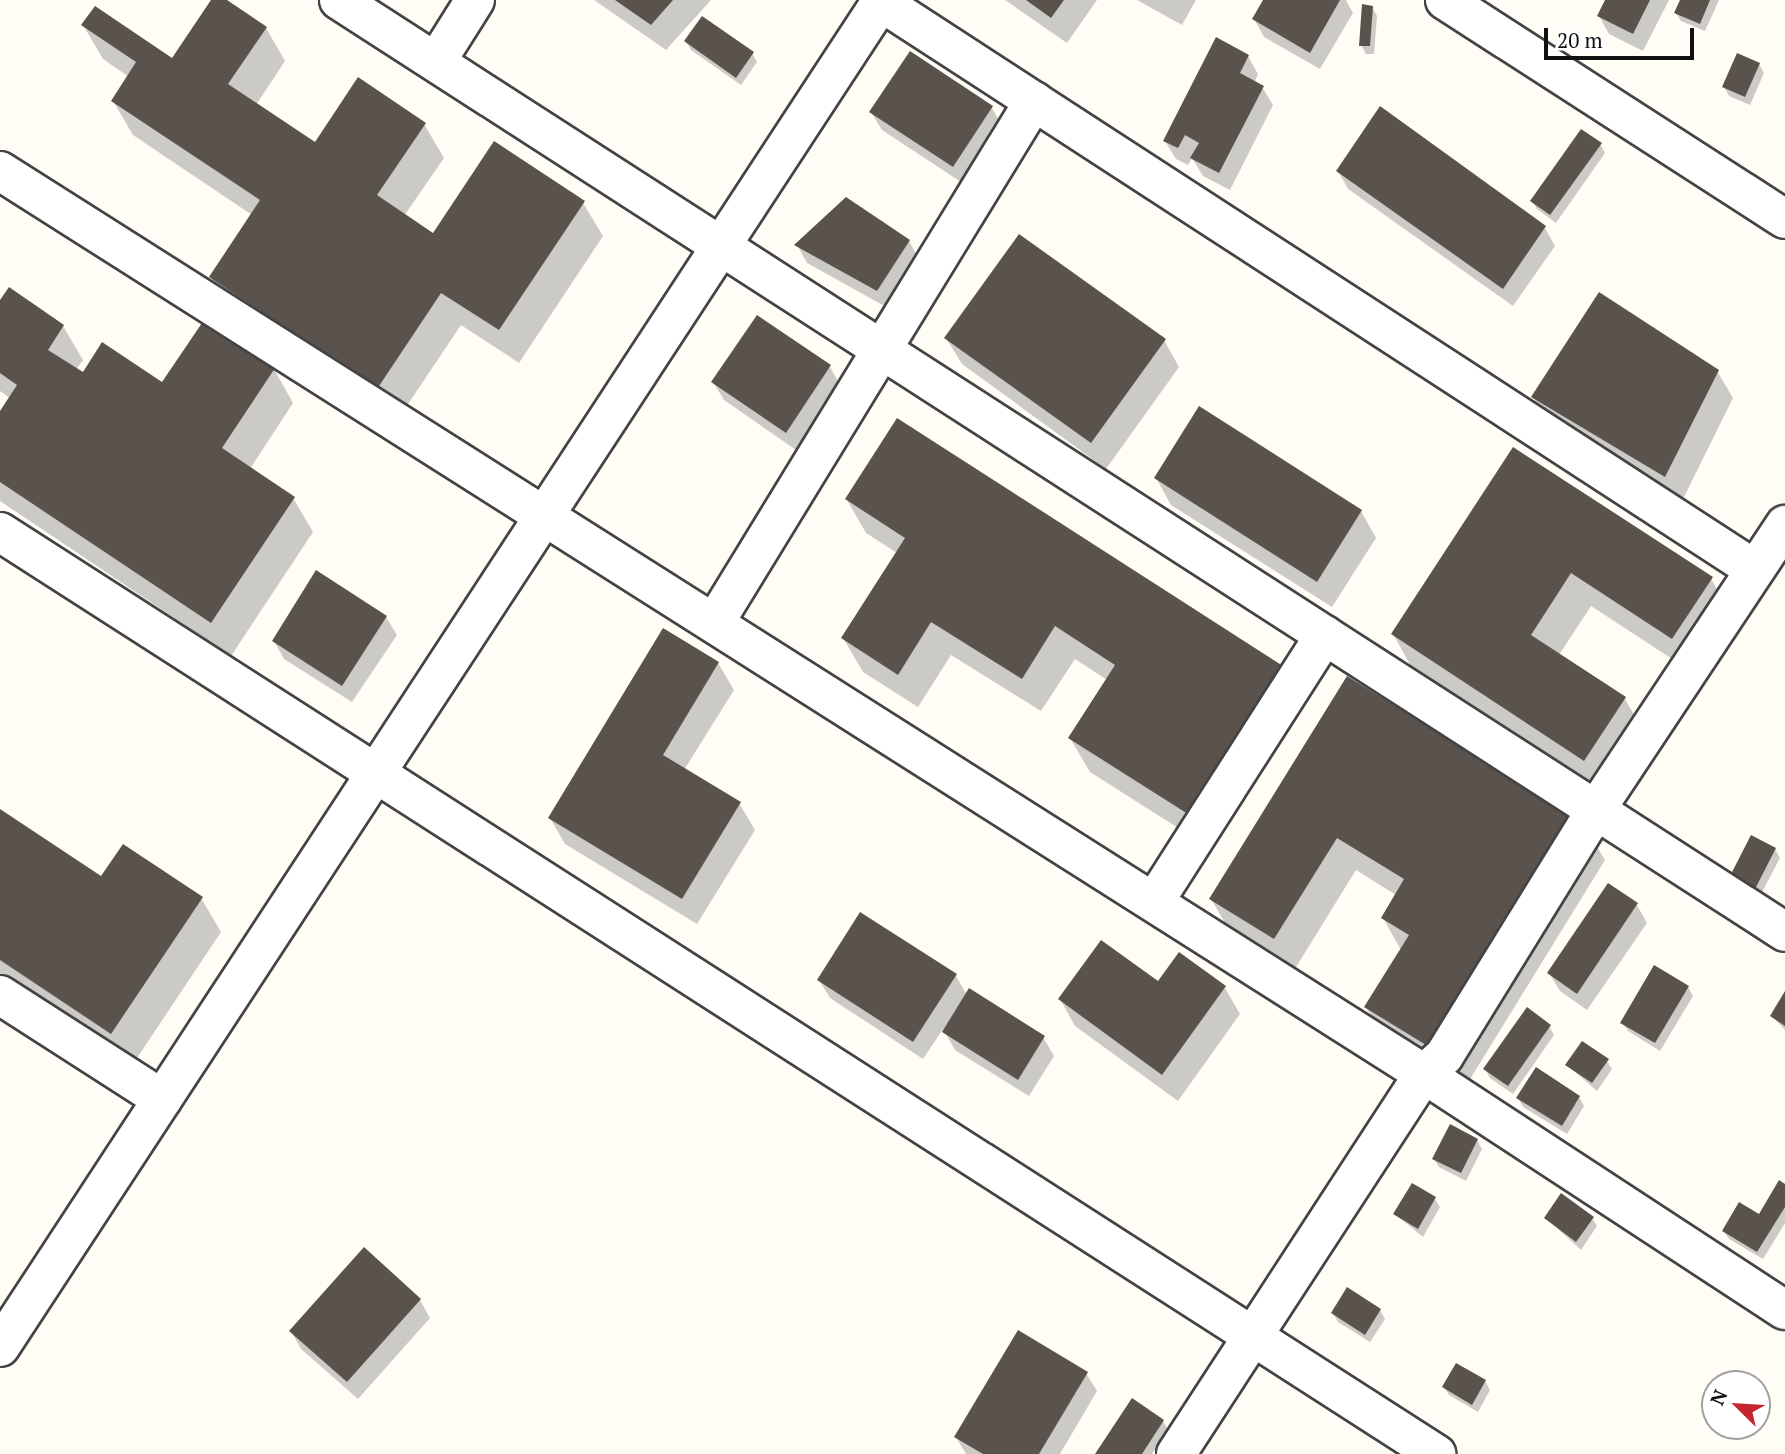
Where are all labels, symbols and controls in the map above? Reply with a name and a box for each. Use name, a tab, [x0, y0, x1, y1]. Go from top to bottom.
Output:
scale bar	[1547, 14, 1698, 58]
text: 20 m	[1557, 26, 1603, 54]
north arrow	[1701, 1370, 1771, 1440]
text: N	[1704, 1385, 1733, 1409]

